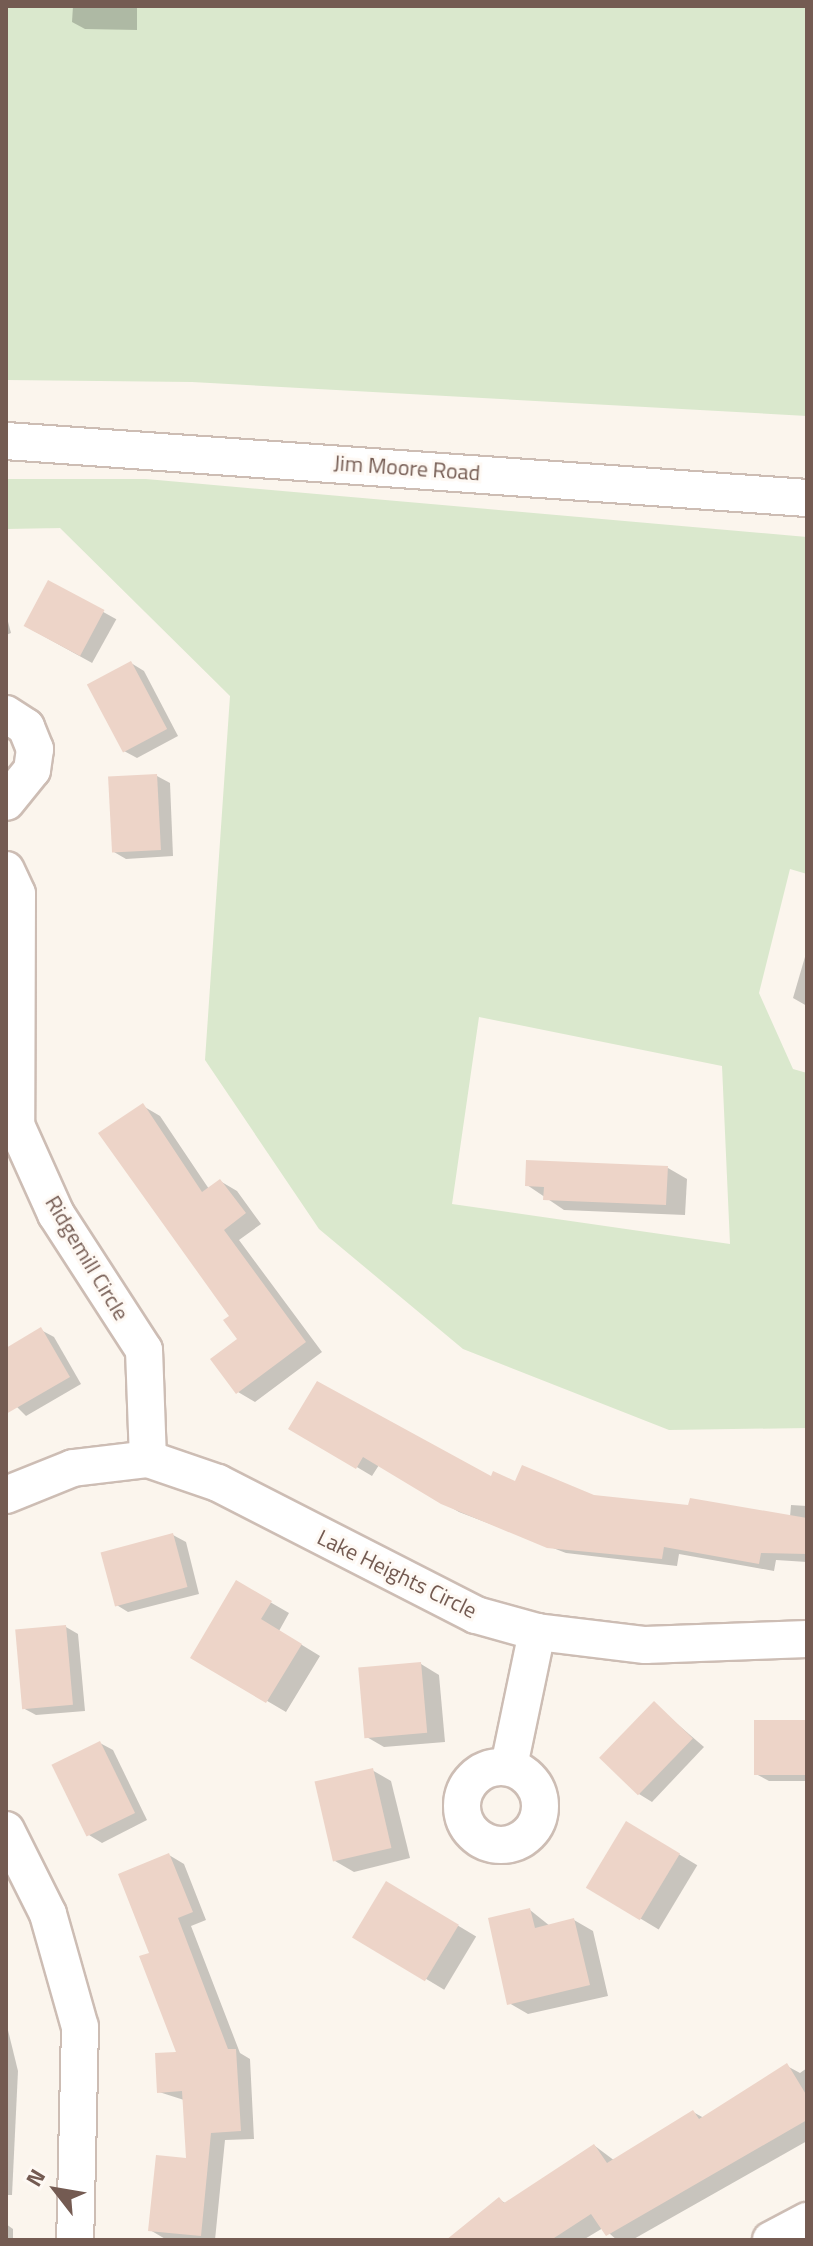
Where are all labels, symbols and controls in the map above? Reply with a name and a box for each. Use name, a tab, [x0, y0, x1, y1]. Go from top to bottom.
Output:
street label: Jim Moore Road	[333, 450, 481, 486]
street label: Ridgemill Circle	[39, 1191, 135, 1325]
street label: Lake Heights Circle	[313, 1524, 481, 1624]
north arrow	[16, 2150, 96, 2230]
text: N	[17, 2162, 54, 2193]

